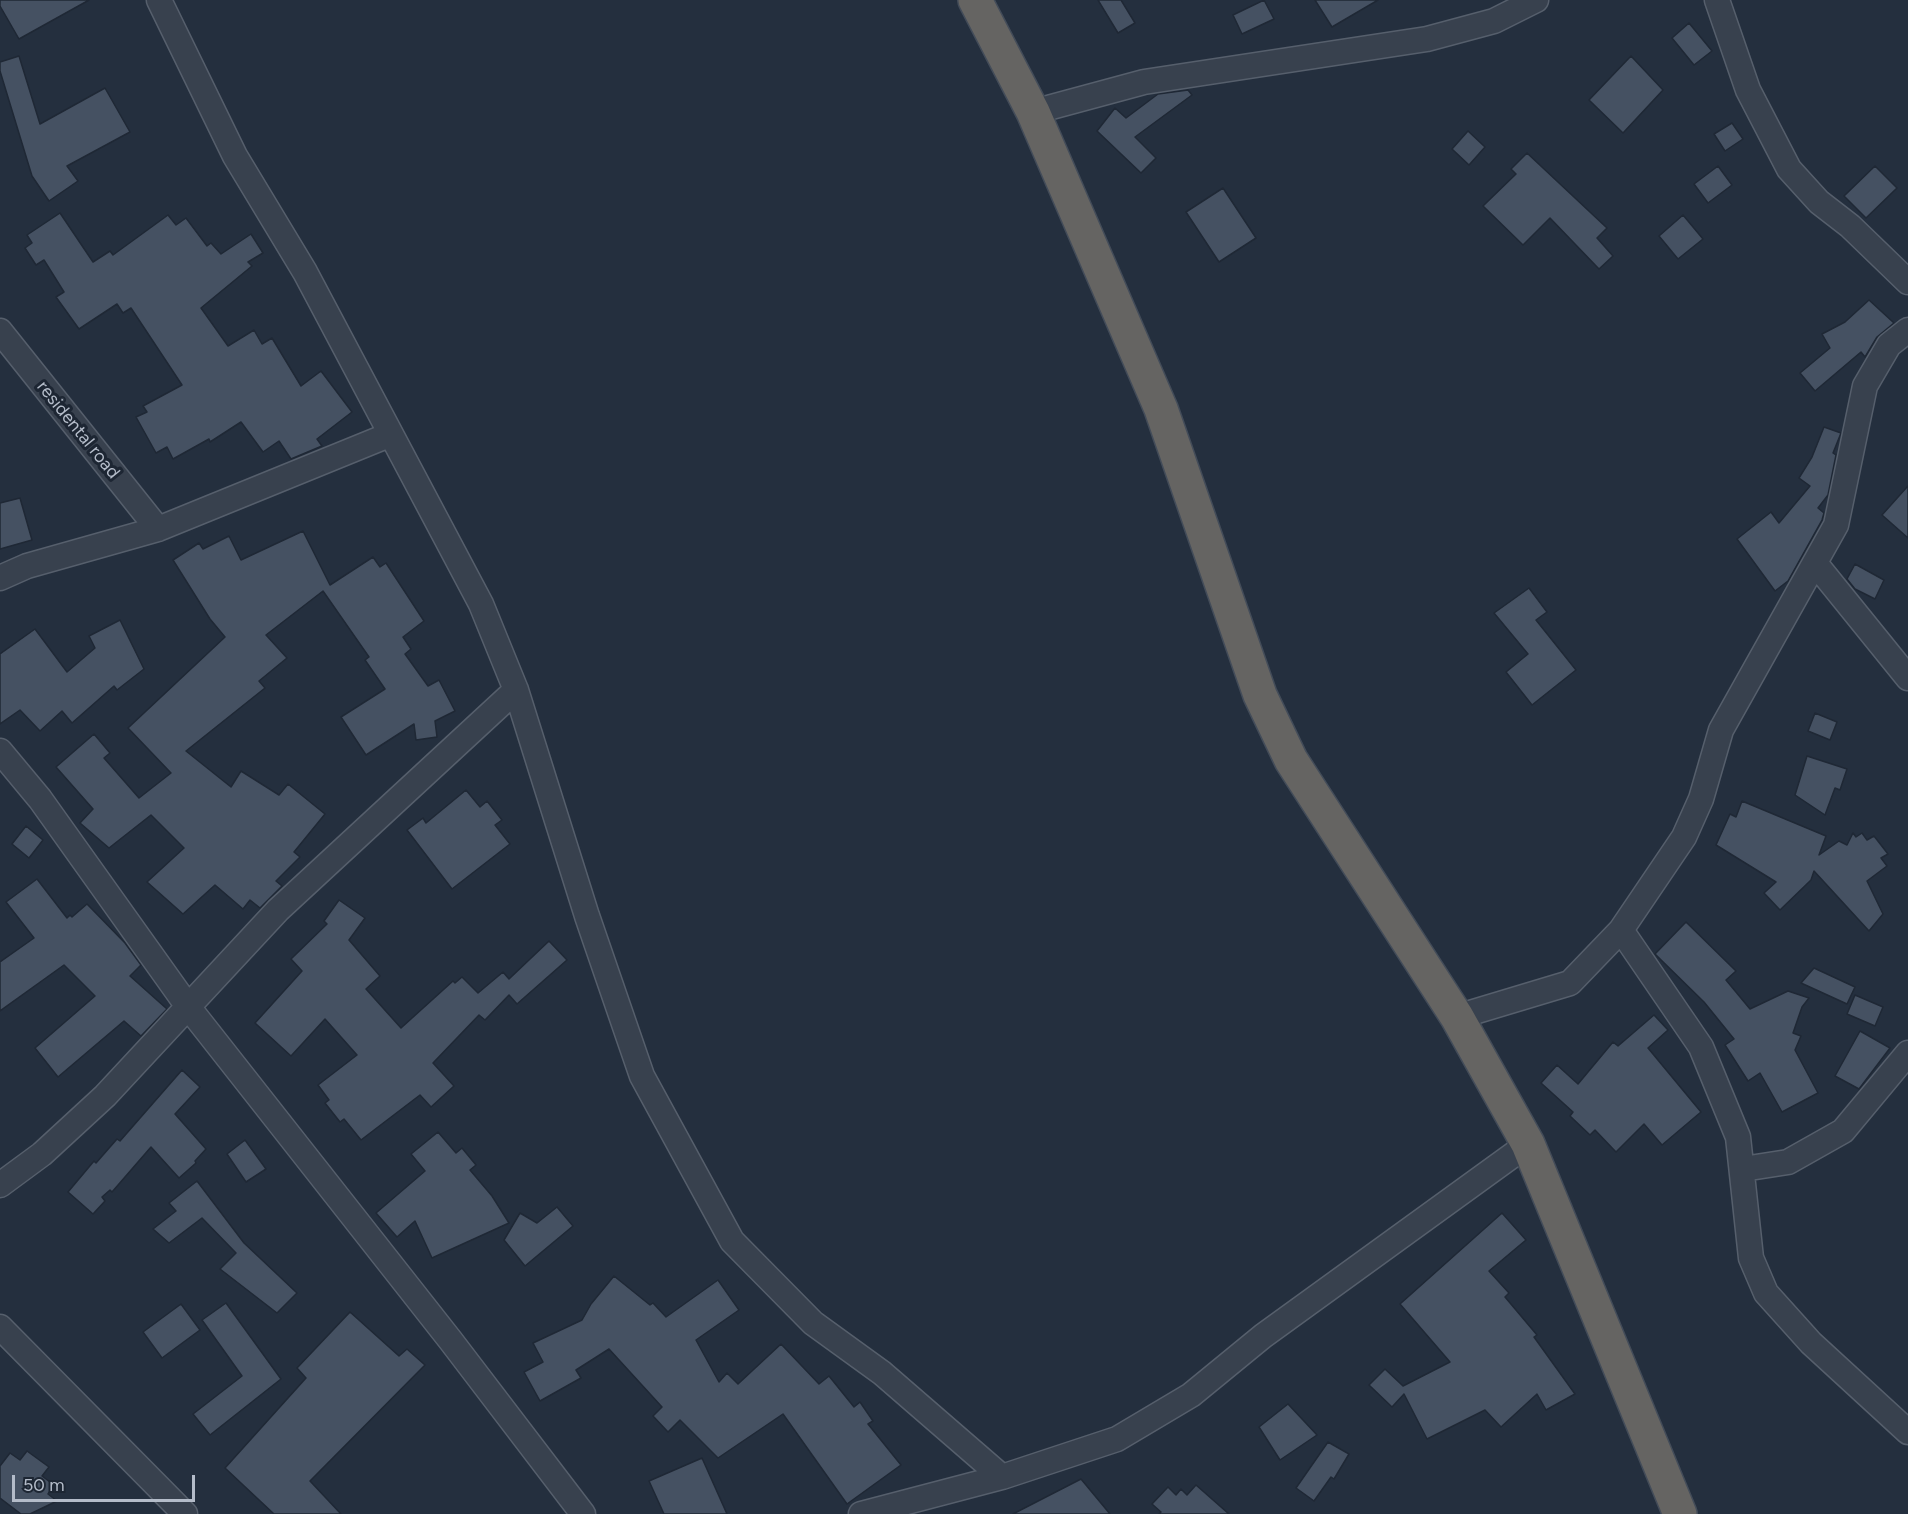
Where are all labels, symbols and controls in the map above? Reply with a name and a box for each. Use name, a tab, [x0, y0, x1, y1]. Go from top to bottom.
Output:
street label: residental road	[32, 377, 124, 483]
scale bar	[15, 1463, 198, 1501]
text: 50 m	[23, 1474, 65, 1496]

